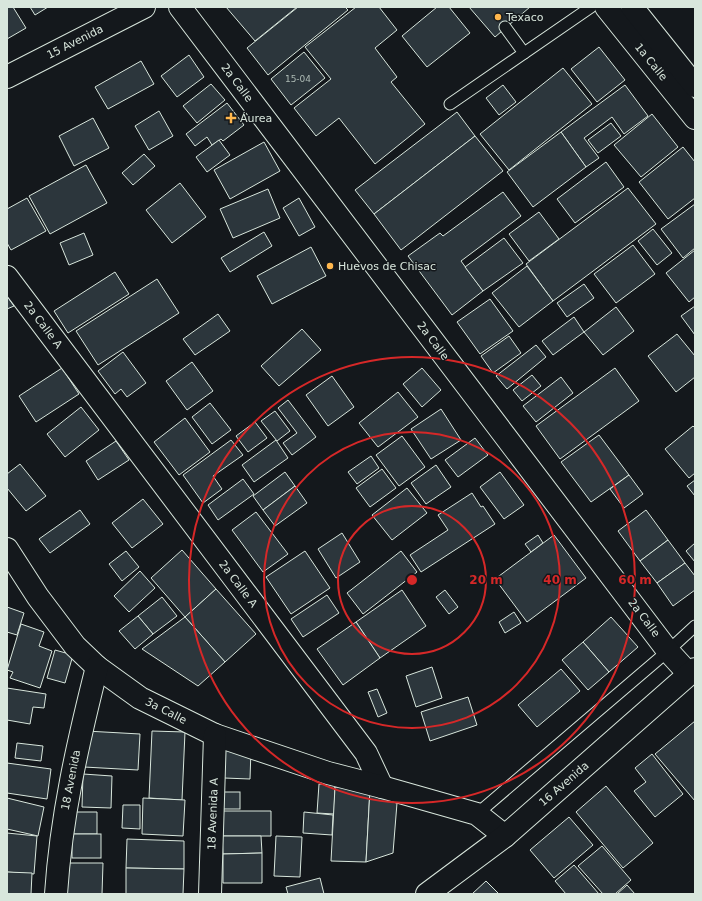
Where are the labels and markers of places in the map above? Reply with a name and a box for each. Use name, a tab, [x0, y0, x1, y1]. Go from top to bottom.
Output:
place label: Texaco	[505, 11, 544, 24]
marker: Texaco	[493, 12, 503, 22]
marker: Áurea	[225, 112, 237, 124]
place label: Áurea	[240, 112, 272, 125]
place label: Huevos de Chisac	[338, 260, 436, 273]
marker: Huevos de Chisac	[325, 261, 335, 271]
centre of rings	[405, 573, 419, 587]

